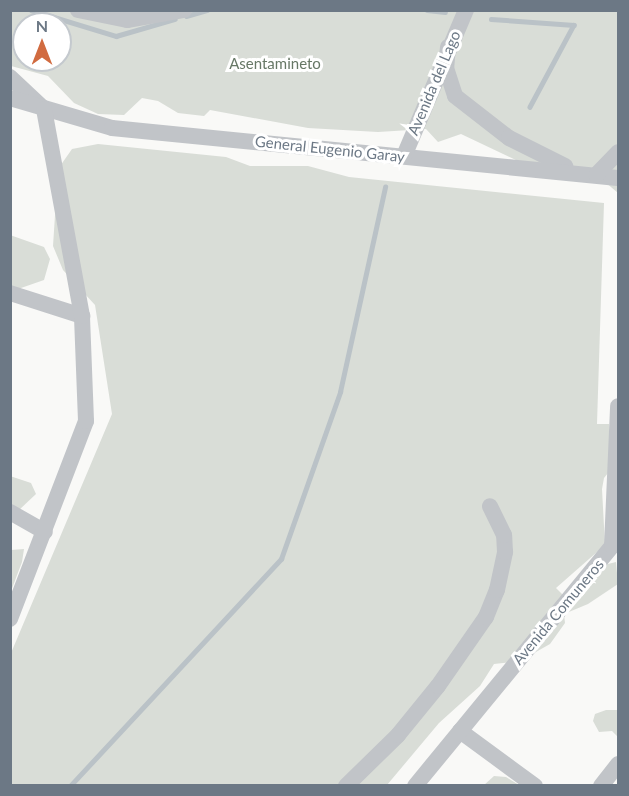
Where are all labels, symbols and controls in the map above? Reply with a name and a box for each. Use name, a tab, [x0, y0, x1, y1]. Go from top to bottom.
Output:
north arrow	[12, 12, 72, 72]
text: N	[36, 16, 48, 35]
street label: Avenida del Lago	[404, 28, 464, 138]
park label: Asentamineto	[229, 55, 321, 73]
street label: General Eugenio Garay	[254, 132, 406, 166]
street label: Avenida Comuneros	[509, 556, 607, 668]

